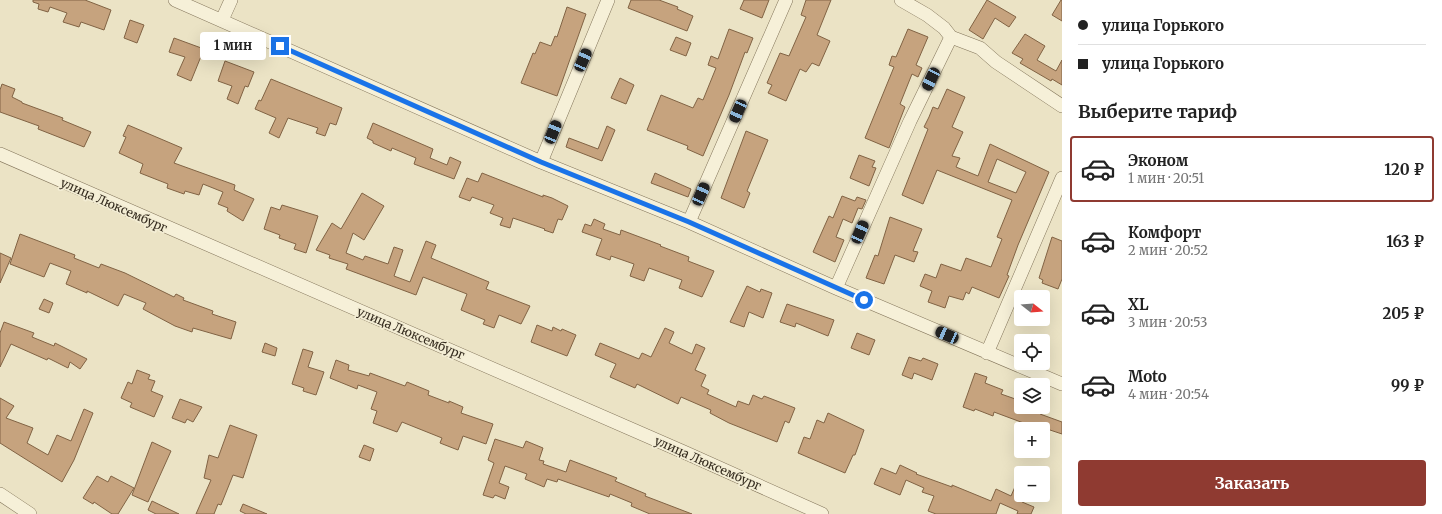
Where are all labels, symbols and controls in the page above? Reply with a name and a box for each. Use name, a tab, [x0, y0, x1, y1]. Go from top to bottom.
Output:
text: улица Горького	[1102, 16, 1224, 35]
callout: 1 мин	[200, 32, 266, 60]
text: 1 мин	[214, 37, 252, 54]
route end	[271, 37, 289, 55]
car	[573, 47, 593, 73]
text: улица Горького	[1102, 54, 1224, 73]
car	[920, 66, 942, 92]
car	[728, 98, 748, 124]
text: Выберите тариф	[1078, 100, 1237, 123]
car	[543, 119, 563, 145]
icon: car	[1080, 151, 1116, 187]
text: Эконом	[1128, 151, 1188, 170]
text: 120 ₽	[1384, 160, 1424, 179]
text: 1 мин · 20:51	[1128, 170, 1204, 187]
street label: улица Люксембург	[58, 175, 170, 235]
car	[691, 181, 711, 207]
car	[850, 219, 870, 245]
icon: car	[1080, 223, 1116, 259]
text: Комфорт	[1128, 223, 1201, 242]
text: 163 ₽	[1386, 232, 1424, 251]
text: 2 мин · 20:52	[1128, 242, 1208, 259]
north arrow	[1014, 290, 1050, 326]
map controls	[1014, 290, 1050, 502]
route start	[855, 291, 873, 309]
icon: car	[1080, 295, 1116, 331]
text: XL	[1128, 295, 1149, 314]
street label: улица Люксембург	[355, 304, 467, 362]
text: 205 ₽	[1383, 304, 1424, 323]
text: 3 мин · 20:53	[1128, 314, 1207, 331]
car	[934, 325, 960, 345]
button: locate	[1014, 334, 1050, 370]
icon: car	[1080, 367, 1116, 403]
text: Moto	[1128, 367, 1167, 386]
text: 99 ₽	[1391, 376, 1424, 395]
button: layers	[1014, 378, 1050, 414]
text: 4 мин · 20:54	[1128, 386, 1209, 403]
button: +	[1014, 422, 1050, 458]
street label: улица Люксембург	[652, 433, 764, 493]
button: Заказать	[1078, 460, 1426, 506]
button: −	[1014, 466, 1050, 502]

